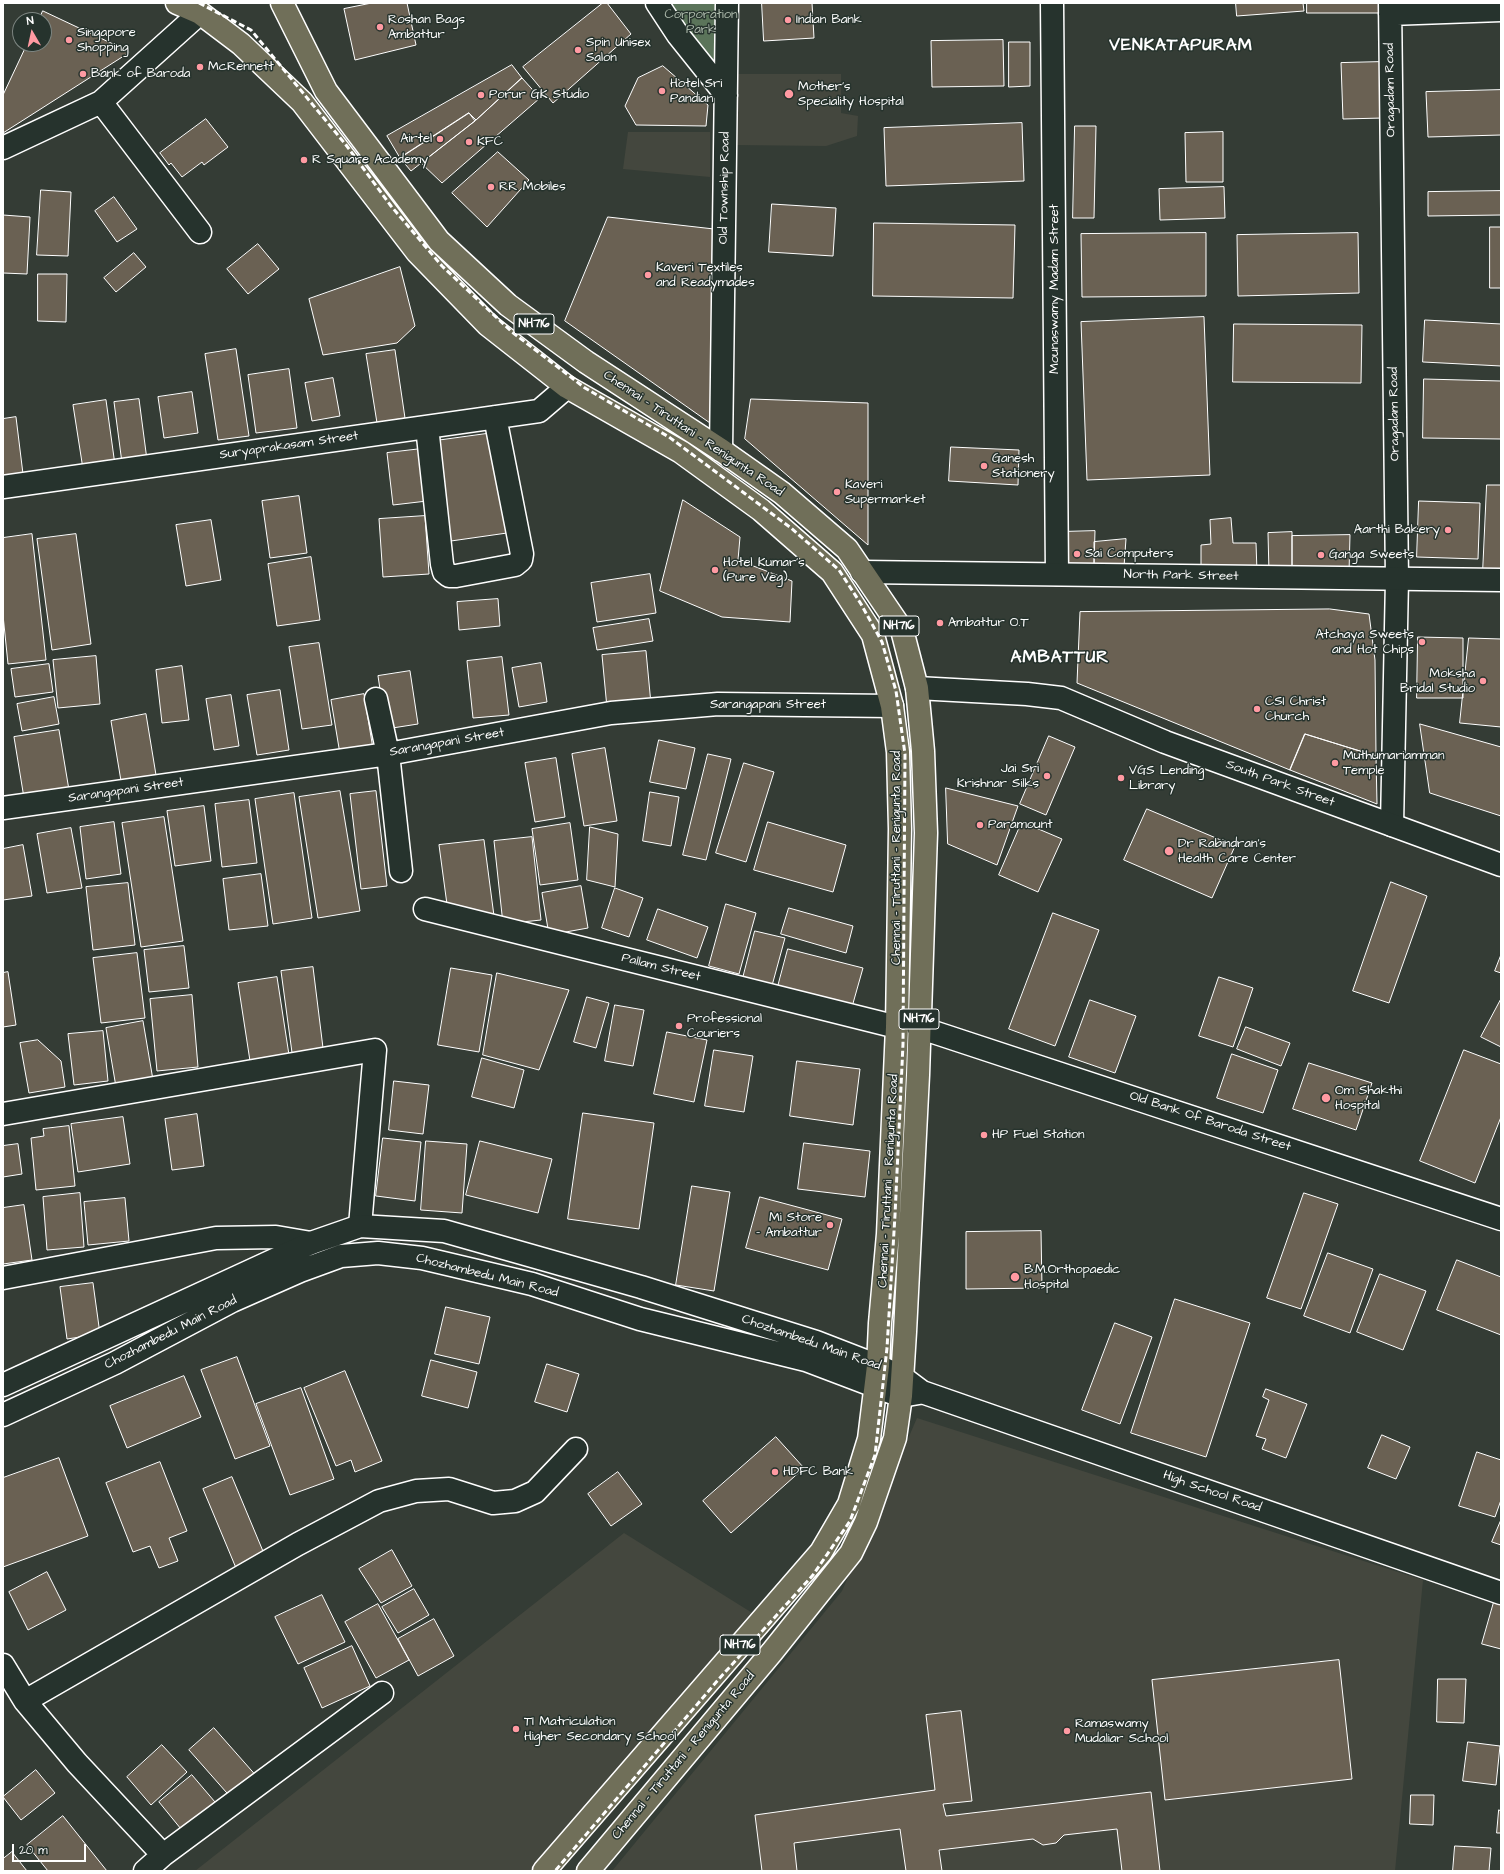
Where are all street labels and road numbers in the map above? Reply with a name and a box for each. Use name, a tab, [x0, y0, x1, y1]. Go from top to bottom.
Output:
street label: Oragadam Road	[1382, 43, 1400, 137]
street label: Old Township Road	[716, 132, 734, 244]
street label: Mounaswamy Madam Street	[1047, 204, 1063, 374]
road number: NH716	[514, 314, 554, 334]
street label: Oragadam Road	[1386, 367, 1404, 461]
street label: Chennai - Tiruttani - Renigunta Road	[600, 368, 786, 500]
street label: Suryaprakasam Street	[219, 429, 359, 463]
street label: North Park Street	[1123, 567, 1239, 585]
road number: NH716	[879, 616, 919, 636]
street label: Sarangapani Street	[710, 697, 826, 713]
street label: Sarangapani Street	[388, 725, 506, 761]
street label: Chennai - Tiruttani - Renigunta Road	[889, 751, 905, 965]
street label: South Park Street	[1224, 757, 1336, 811]
street label: Sarangapani Street	[67, 775, 185, 807]
street label: Pallam Street	[620, 951, 702, 985]
road number: NH716	[899, 1009, 939, 1029]
street label: Chennai - Tiruttani - Renigunta Road	[876, 1074, 902, 1288]
street label: Old Bank Of Baroda Street	[1127, 1089, 1293, 1155]
street label: Chozhambedu Main Road	[414, 1251, 560, 1301]
street label: Chozhambedu Main Road	[102, 1293, 240, 1373]
street label: Chozhambedu Main Road	[739, 1312, 883, 1374]
street label: High School Road	[1161, 1468, 1263, 1516]
road number: NH716	[720, 1635, 760, 1655]
street label: Chennai - Tiruttani - Renigunta Road	[609, 1669, 759, 1843]

